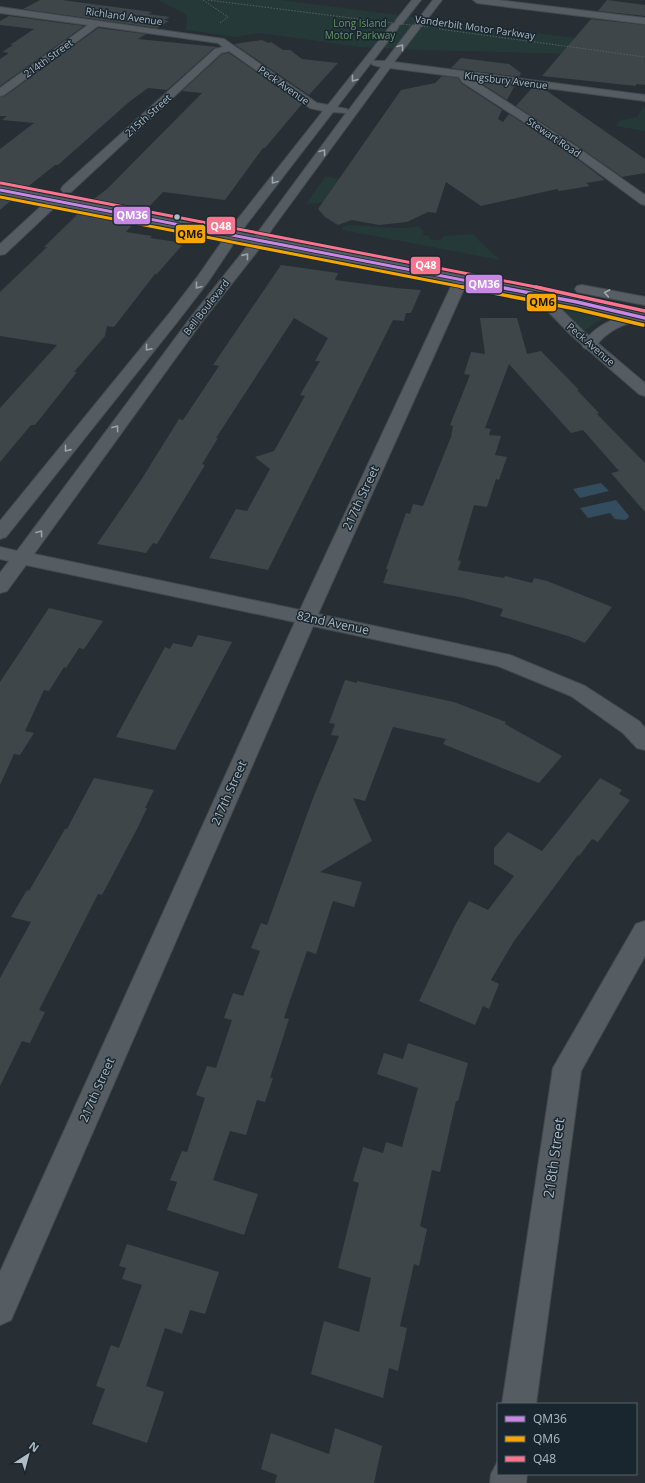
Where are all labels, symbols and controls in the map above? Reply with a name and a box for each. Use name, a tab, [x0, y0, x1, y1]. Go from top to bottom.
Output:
street label: Richland Avenue	[85, 4, 164, 28]
street label: Vanderbilt Motor Parkway	[414, 12, 537, 43]
park label: Long Island Motor Parkway	[325, 16, 396, 42]
street label: 214th Street	[21, 35, 76, 81]
one-way arrow	[396, 45, 403, 52]
street label: Peck Avenue	[256, 62, 313, 108]
street label: Kingsbury Avenue	[464, 68, 549, 92]
one-way arrow	[352, 74, 359, 81]
street label: 215th Street	[122, 90, 174, 139]
street label: Stewart Road	[524, 114, 584, 160]
one-way arrow	[319, 149, 326, 156]
one-way arrow	[272, 177, 279, 184]
line badge: QM36	[113, 206, 151, 225]
text: QM36	[116, 207, 148, 222]
unlabelled marker	[172, 212, 182, 222]
line badge: Q48	[206, 216, 236, 235]
text: Q48	[210, 218, 232, 233]
line badge: QM6	[175, 224, 206, 244]
text: QM6	[177, 226, 203, 241]
one-way arrow	[241, 254, 248, 261]
line badge: Q48	[410, 256, 441, 275]
text: Q48	[415, 257, 437, 272]
line badge: QM36	[465, 274, 503, 294]
street label: Bell Boulevard	[180, 276, 232, 338]
text: QM36	[468, 276, 500, 291]
one-way arrow	[195, 282, 202, 289]
one-way arrow	[604, 290, 610, 298]
line badge: QM6	[526, 293, 557, 312]
text: QM6	[529, 294, 555, 309]
street label: Peck Avenue	[564, 319, 618, 369]
one-way arrow	[146, 343, 153, 351]
one-way arrow	[112, 426, 119, 433]
one-way arrow	[64, 444, 71, 451]
street label: 217th Street	[338, 463, 383, 533]
one-way arrow	[35, 531, 42, 538]
street label: 82nd Avenue	[295, 607, 371, 639]
street label: 217th Street	[207, 758, 250, 828]
street label: 217th Street	[75, 1055, 118, 1125]
street label: 218th Street	[539, 1117, 569, 1199]
legend	[497, 1403, 637, 1475]
text: QM36	[533, 1410, 567, 1427]
text: QM6	[533, 1430, 560, 1447]
north arrow	[8, 1435, 48, 1475]
text: N	[26, 1438, 42, 1455]
text: Q48	[533, 1450, 556, 1467]

